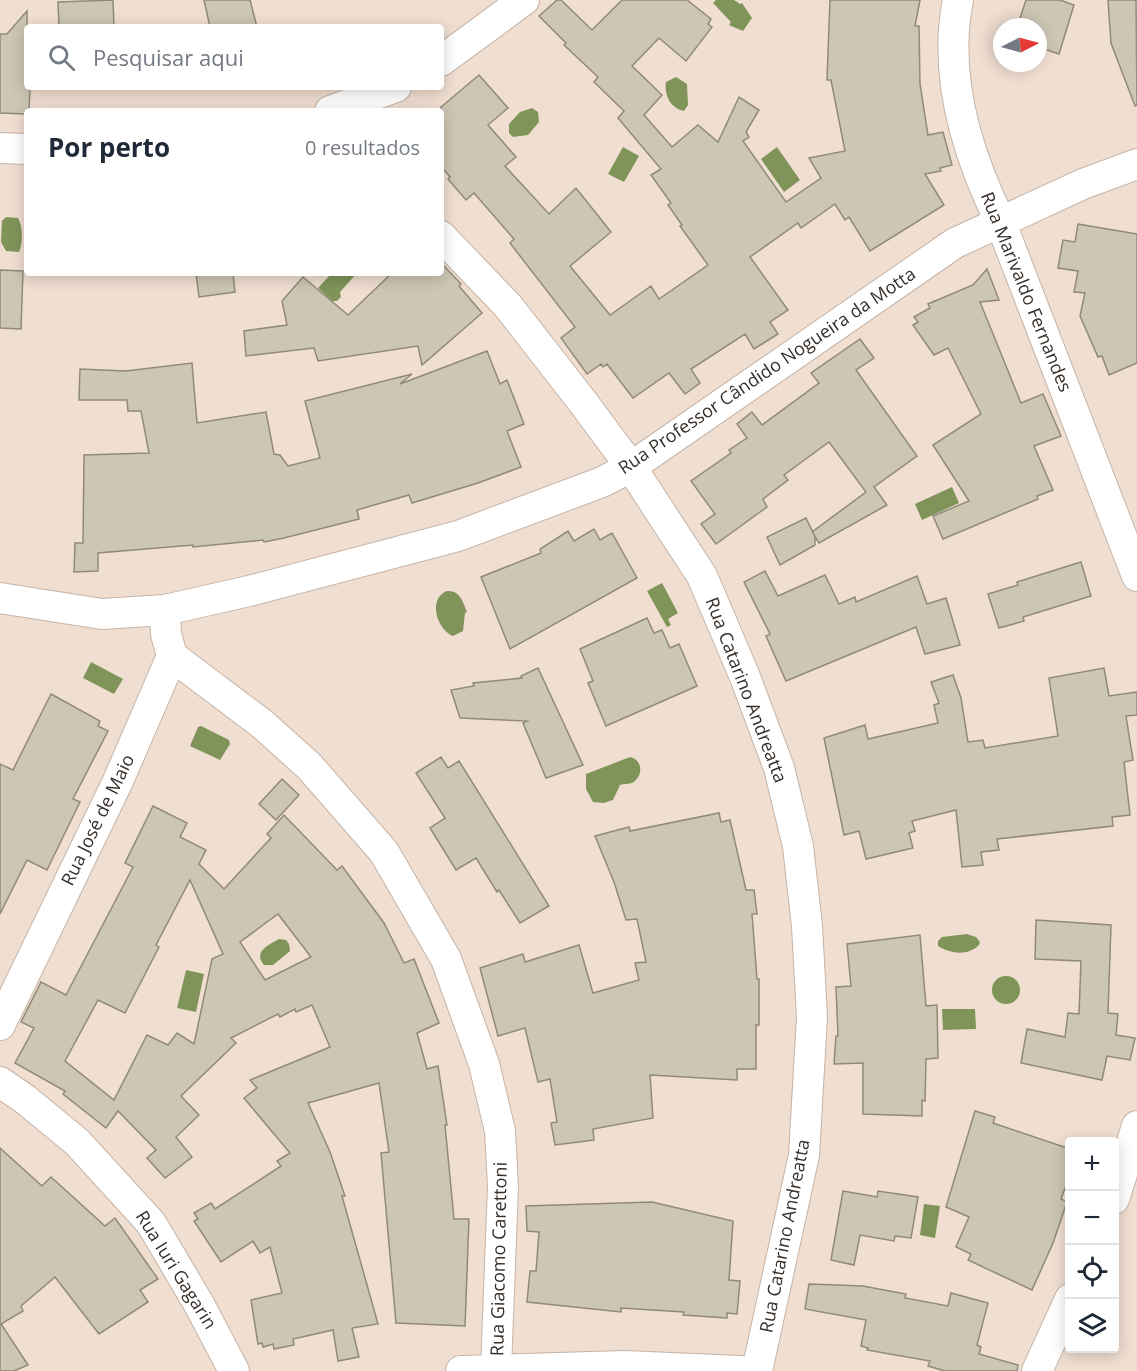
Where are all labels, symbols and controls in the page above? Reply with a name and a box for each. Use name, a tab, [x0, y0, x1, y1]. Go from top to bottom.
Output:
north arrow	[993, 18, 1047, 72]
search box	[24, 24, 444, 90]
icon: search	[45, 41, 78, 74]
text: Pesquisar aqui	[93, 42, 244, 72]
text: Por perto	[48, 129, 170, 165]
text: 0 resultados	[305, 134, 420, 161]
street label: Rua Marivaldo Fernandes	[976, 188, 1078, 395]
street label: Rua Professor Cândido Nogueira da Motta	[613, 261, 920, 479]
street label: Rua Catarino Andreatta	[700, 593, 793, 786]
street label: Rua José de Maio	[55, 750, 139, 889]
street label: Rua Catarino Andreatta	[753, 1137, 815, 1335]
map controls	[1065, 1137, 1119, 1353]
button: +	[1065, 1137, 1119, 1191]
street label: Rua Giacomo Carettoni	[484, 1162, 512, 1356]
button: −	[1065, 1191, 1119, 1245]
street label: Rua Iuri Gagarin	[131, 1206, 223, 1333]
button: locate	[1065, 1245, 1119, 1299]
button: layers	[1065, 1299, 1119, 1353]

